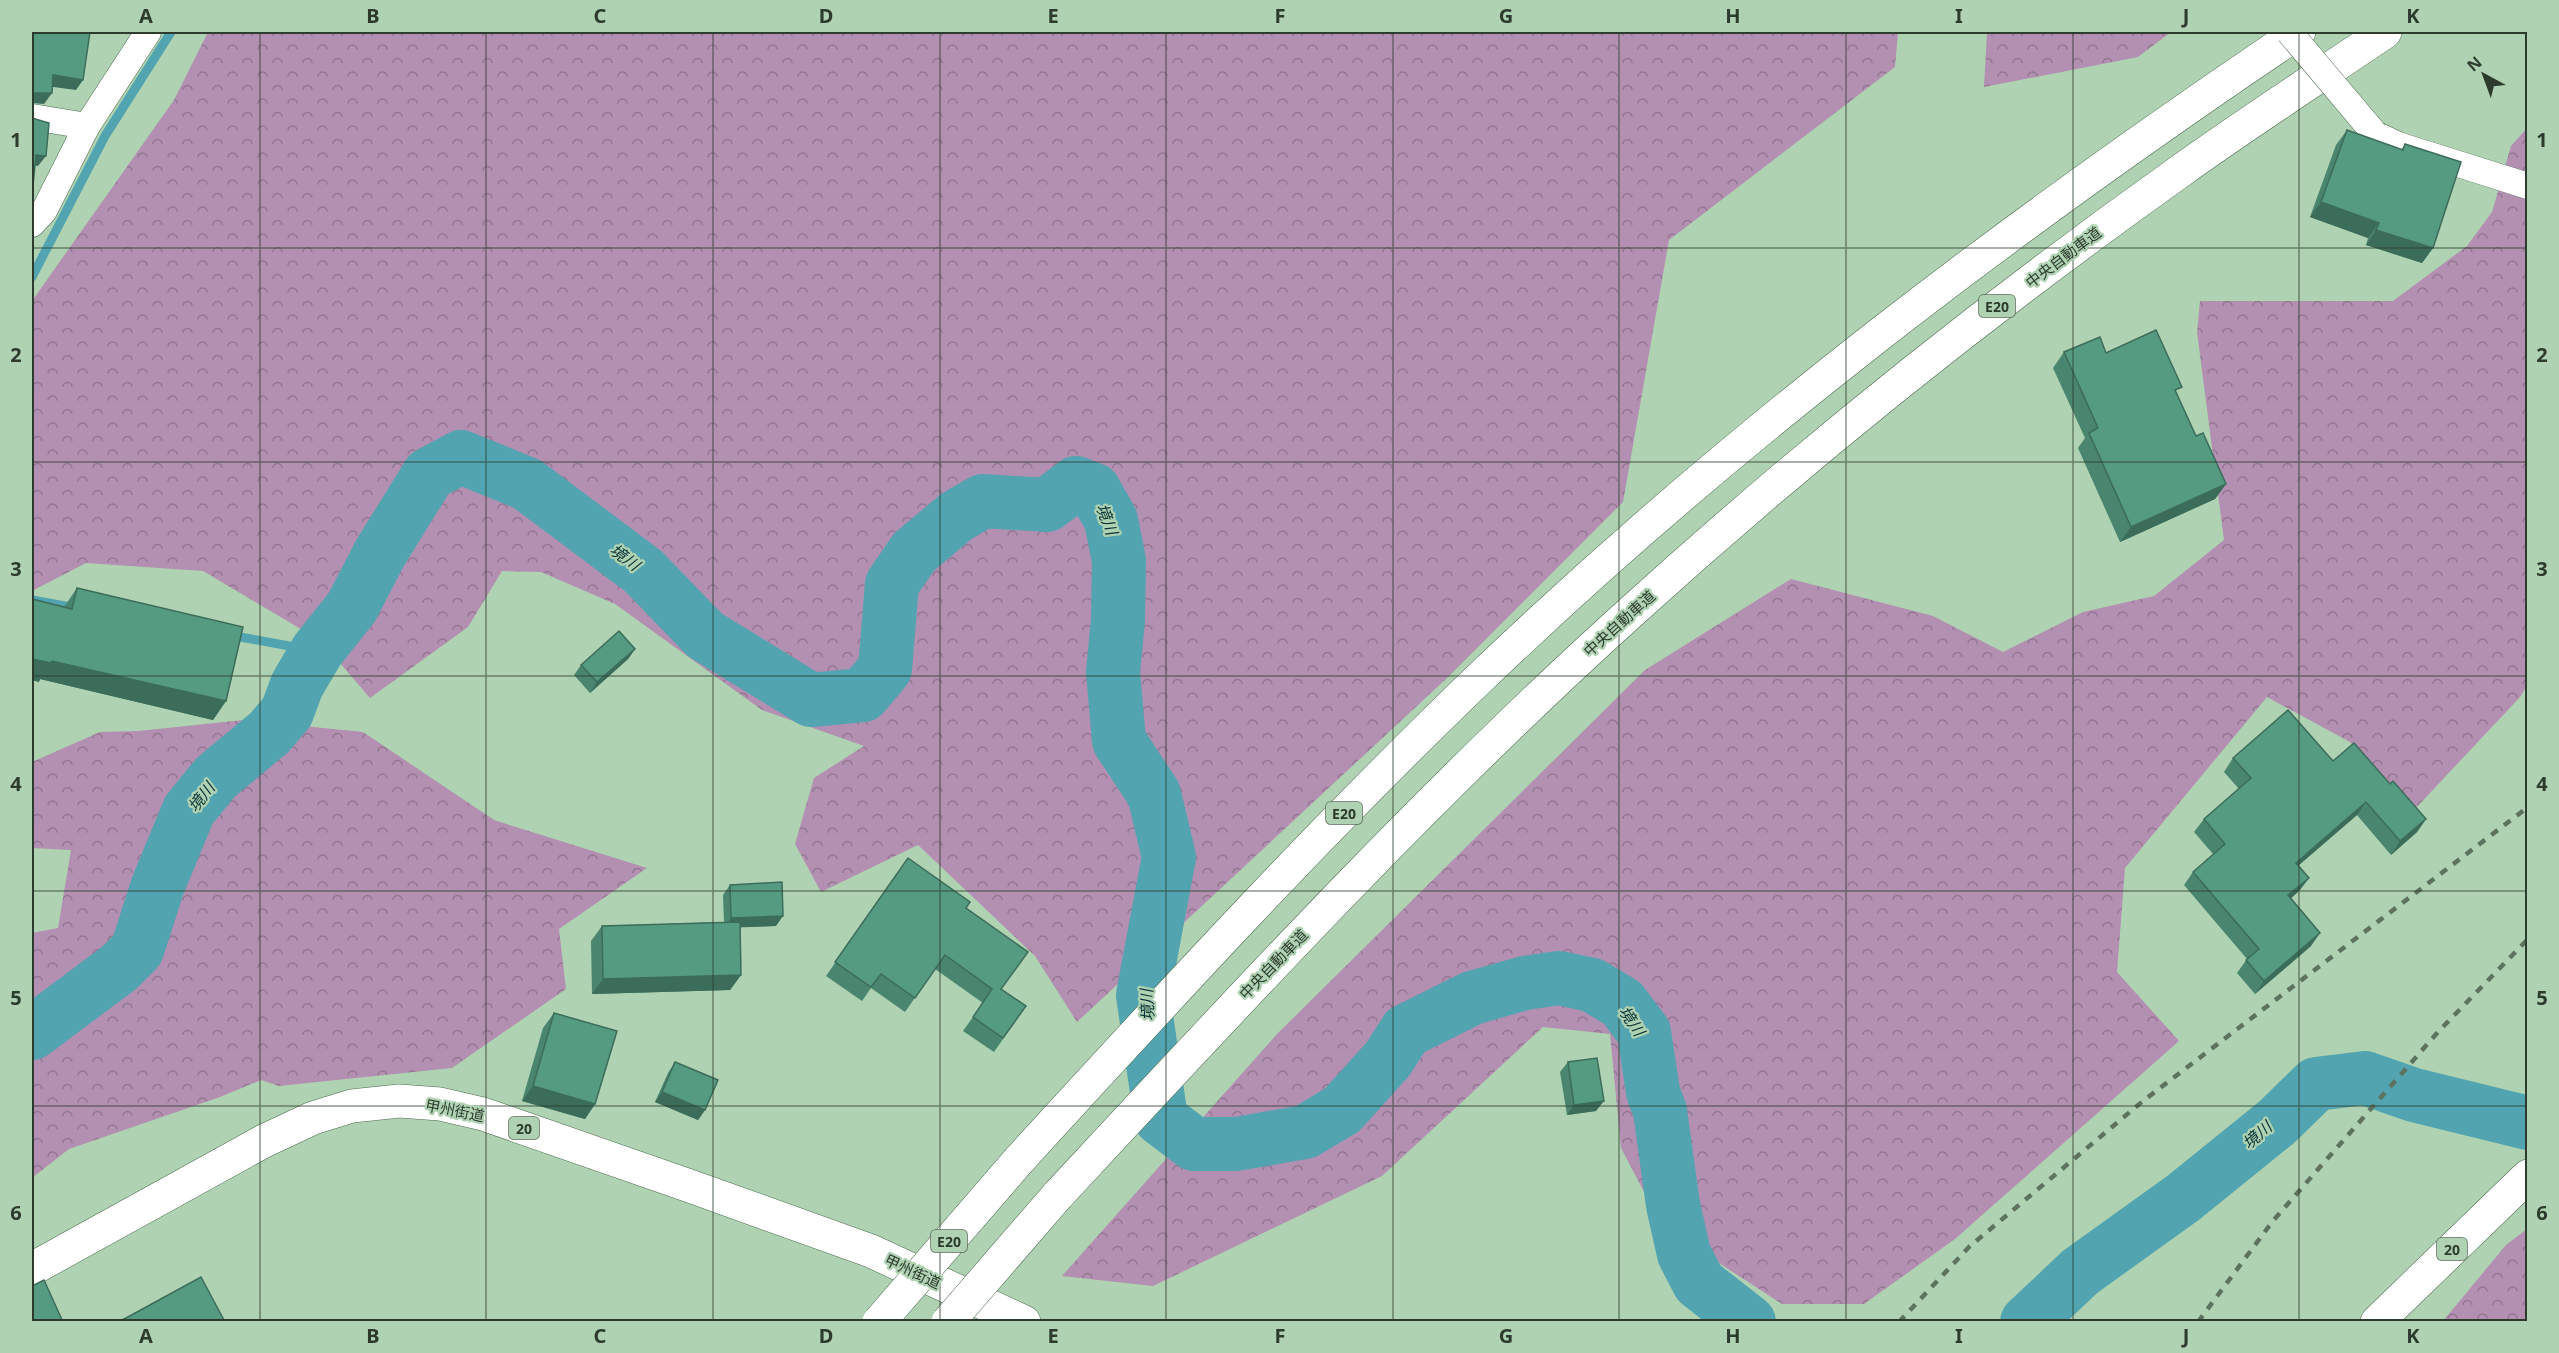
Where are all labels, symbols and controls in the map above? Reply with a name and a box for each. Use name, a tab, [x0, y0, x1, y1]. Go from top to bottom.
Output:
text: A	[139, 2, 153, 29]
text: B	[366, 2, 380, 29]
text: C	[594, 2, 607, 29]
text: D	[819, 2, 833, 29]
text: E	[1047, 2, 1059, 29]
text: F	[1275, 2, 1285, 29]
text: G	[1499, 2, 1513, 29]
text: H	[1725, 2, 1741, 29]
text: I	[1955, 2, 1963, 29]
text: J	[2181, 2, 2189, 29]
text: K	[2406, 2, 2420, 29]
north arrow	[2454, 45, 2514, 105]
text: N	[2462, 51, 2486, 76]
text: 1	[10, 126, 22, 153]
text: 1	[2536, 126, 2548, 153]
street label: 中央自動車道	[2021, 222, 2105, 292]
road number: E20	[1979, 295, 2015, 317]
text: 2	[10, 341, 22, 368]
text: 2	[2536, 341, 2548, 368]
water label: 境川	[1091, 500, 1124, 540]
water label: 境川	[606, 539, 646, 577]
text: 3	[10, 555, 22, 582]
text: 3	[2536, 555, 2548, 582]
street label: 中央自動車道	[1579, 585, 1659, 661]
text: 4	[10, 770, 22, 797]
text: 4	[2536, 770, 2548, 797]
water label: 境川	[182, 776, 221, 816]
road number: E20	[1326, 802, 1362, 824]
street label: 中央自動車道	[1235, 925, 1311, 1003]
text: 5	[10, 984, 22, 1011]
text: 5	[2536, 984, 2548, 1011]
water label: 境川	[1135, 986, 1159, 1022]
water label: 境川	[1614, 1002, 1651, 1042]
street label: 甲州街道	[424, 1094, 486, 1126]
water label: 境川	[2238, 1115, 2278, 1154]
road number: 20	[509, 1117, 539, 1139]
text: 6	[10, 1199, 22, 1226]
text: 6	[2536, 1199, 2548, 1226]
road number: E20	[931, 1230, 967, 1252]
road number: 20	[2437, 1238, 2467, 1260]
street label: 甲州街道	[882, 1249, 944, 1293]
text: A	[139, 1322, 153, 1349]
text: B	[366, 1322, 380, 1349]
text: C	[594, 1322, 607, 1349]
text: D	[819, 1322, 833, 1349]
text: E	[1047, 1322, 1059, 1349]
text: F	[1275, 1322, 1285, 1349]
text: G	[1499, 1322, 1513, 1349]
text: H	[1725, 1322, 1741, 1349]
text: I	[1955, 1322, 1963, 1349]
text: J	[2181, 1322, 2189, 1349]
text: K	[2406, 1322, 2420, 1349]

